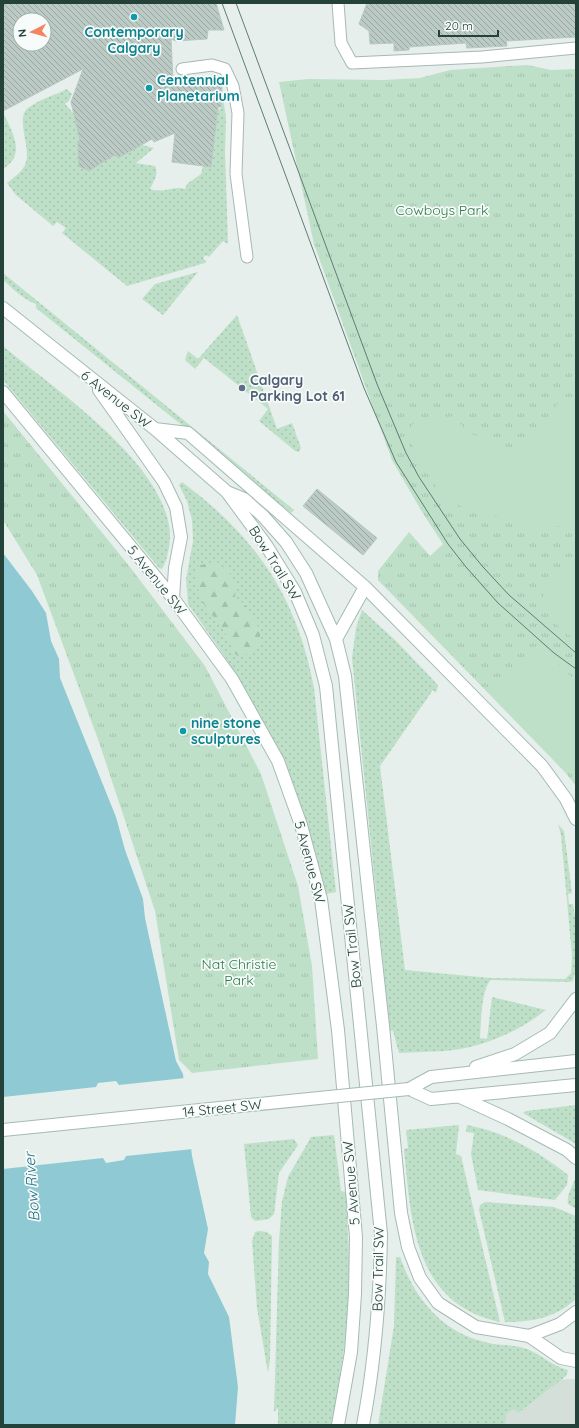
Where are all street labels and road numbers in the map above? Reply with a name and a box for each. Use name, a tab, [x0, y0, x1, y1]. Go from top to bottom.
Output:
street label: 6 Avenue SW	[77, 366, 155, 432]
street label: Bow Trail SW	[245, 522, 305, 604]
street label: 5 Avenue SW	[123, 541, 191, 619]
street label: 5 Avenue SW	[290, 819, 330, 906]
street label: Bow Trail SW	[339, 902, 365, 989]
street label: 14 Street SW	[181, 1095, 263, 1121]
street label: 5 Avenue SW	[338, 1140, 364, 1226]
street label: Bow Trail SW	[368, 1226, 388, 1311]

